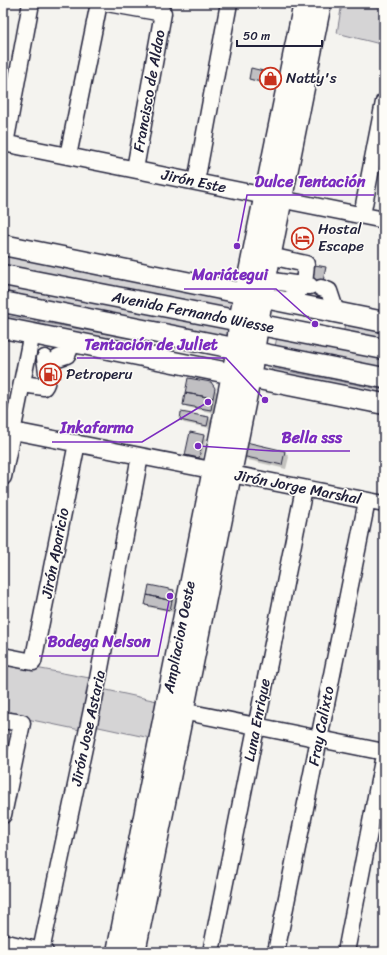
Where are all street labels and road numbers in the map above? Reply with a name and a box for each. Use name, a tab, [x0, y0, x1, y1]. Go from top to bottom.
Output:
street label: Francisco de Aldao	[125, 27, 173, 154]
street label: Jirón Este	[158, 161, 229, 201]
street label: Avenida Fernando Wiesse	[109, 283, 276, 340]
street label: Jirón Jorge Marshal	[232, 462, 364, 512]
street label: Jirón Aparicio	[33, 505, 77, 602]
street label: Ampliacion Oeste	[155, 579, 203, 696]
street label: Jirón Jose Astaria	[63, 667, 113, 789]
street label: Luna Enrique	[236, 676, 278, 764]
street label: Fray Calixto	[301, 684, 342, 768]

